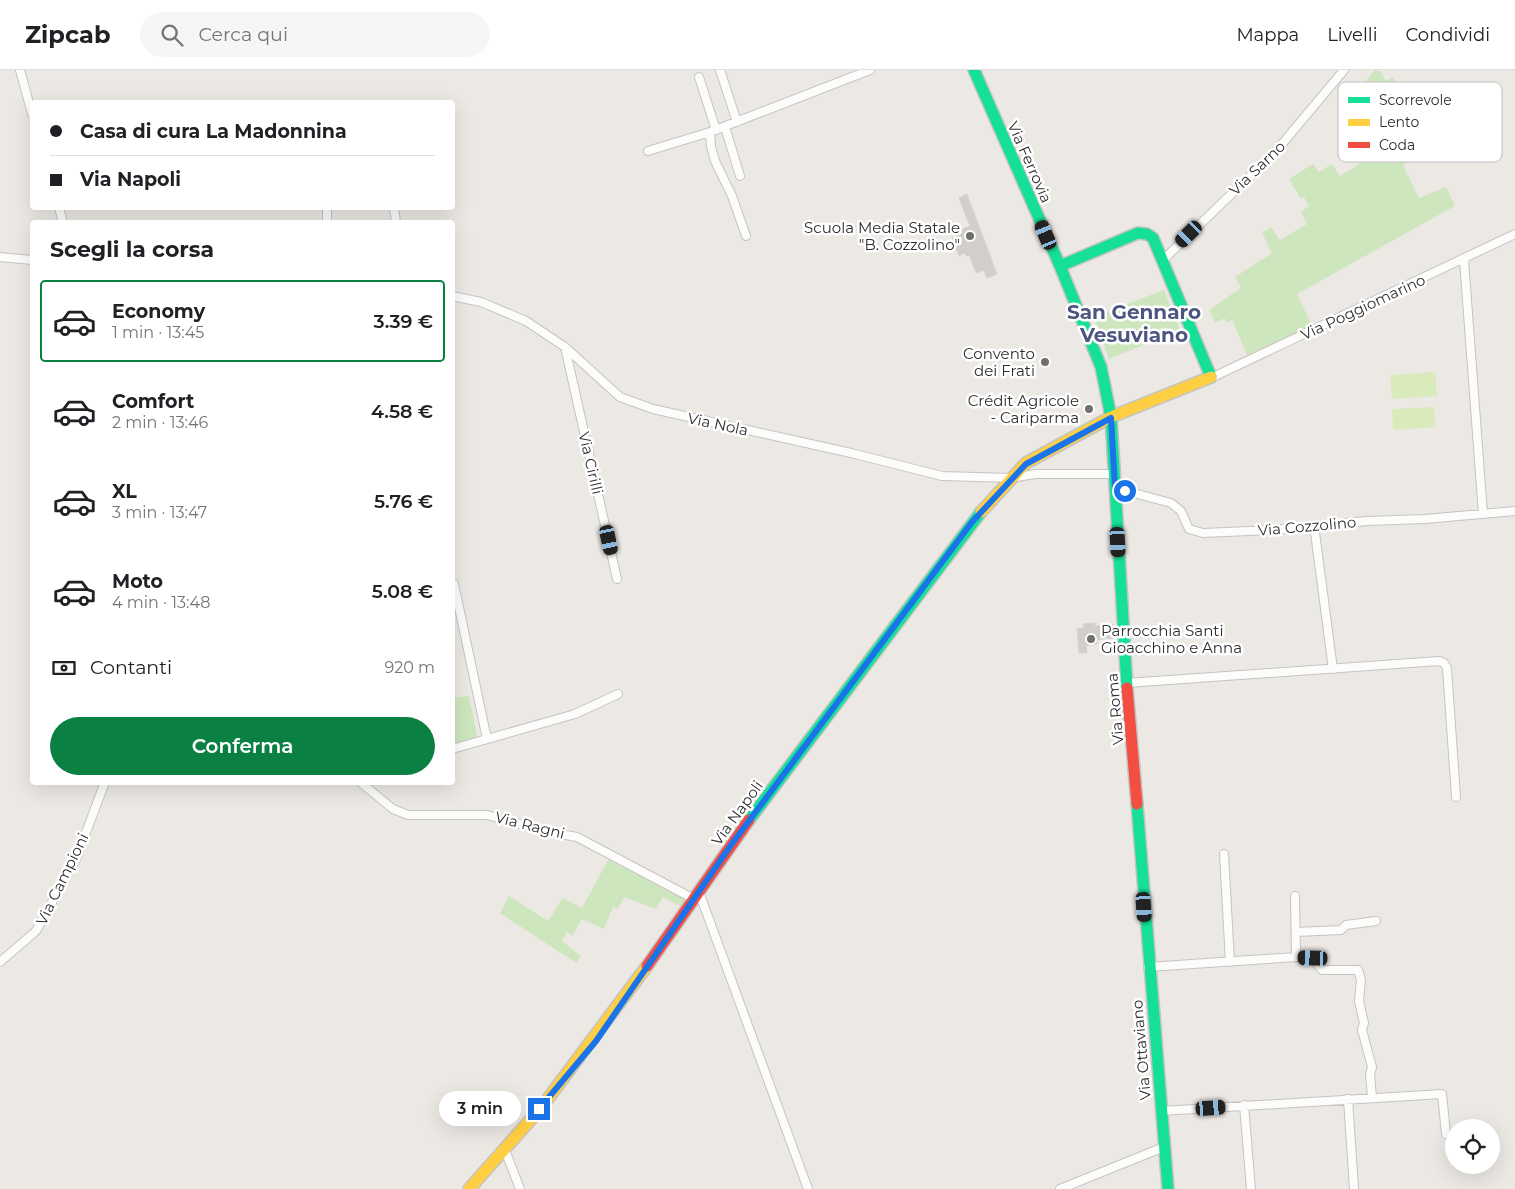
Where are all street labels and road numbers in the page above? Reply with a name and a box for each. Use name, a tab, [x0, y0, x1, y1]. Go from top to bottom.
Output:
street label: Via Ferrovia	[1004, 118, 1056, 206]
street label: Via Sarno	[1225, 137, 1289, 199]
street label: Via Poggiomarino	[1298, 270, 1428, 344]
street label: Via Nola	[686, 408, 750, 440]
street label: Via Cirilli	[575, 430, 607, 496]
street label: Via Cozzolino	[1257, 512, 1357, 540]
street label: Via Roma	[1102, 672, 1128, 746]
street label: Via Napoli	[707, 777, 767, 849]
street label: Via Ragni	[493, 807, 567, 843]
street label: Via Campioni	[32, 830, 92, 928]
street label: Via Ottaviano	[1127, 999, 1155, 1101]

